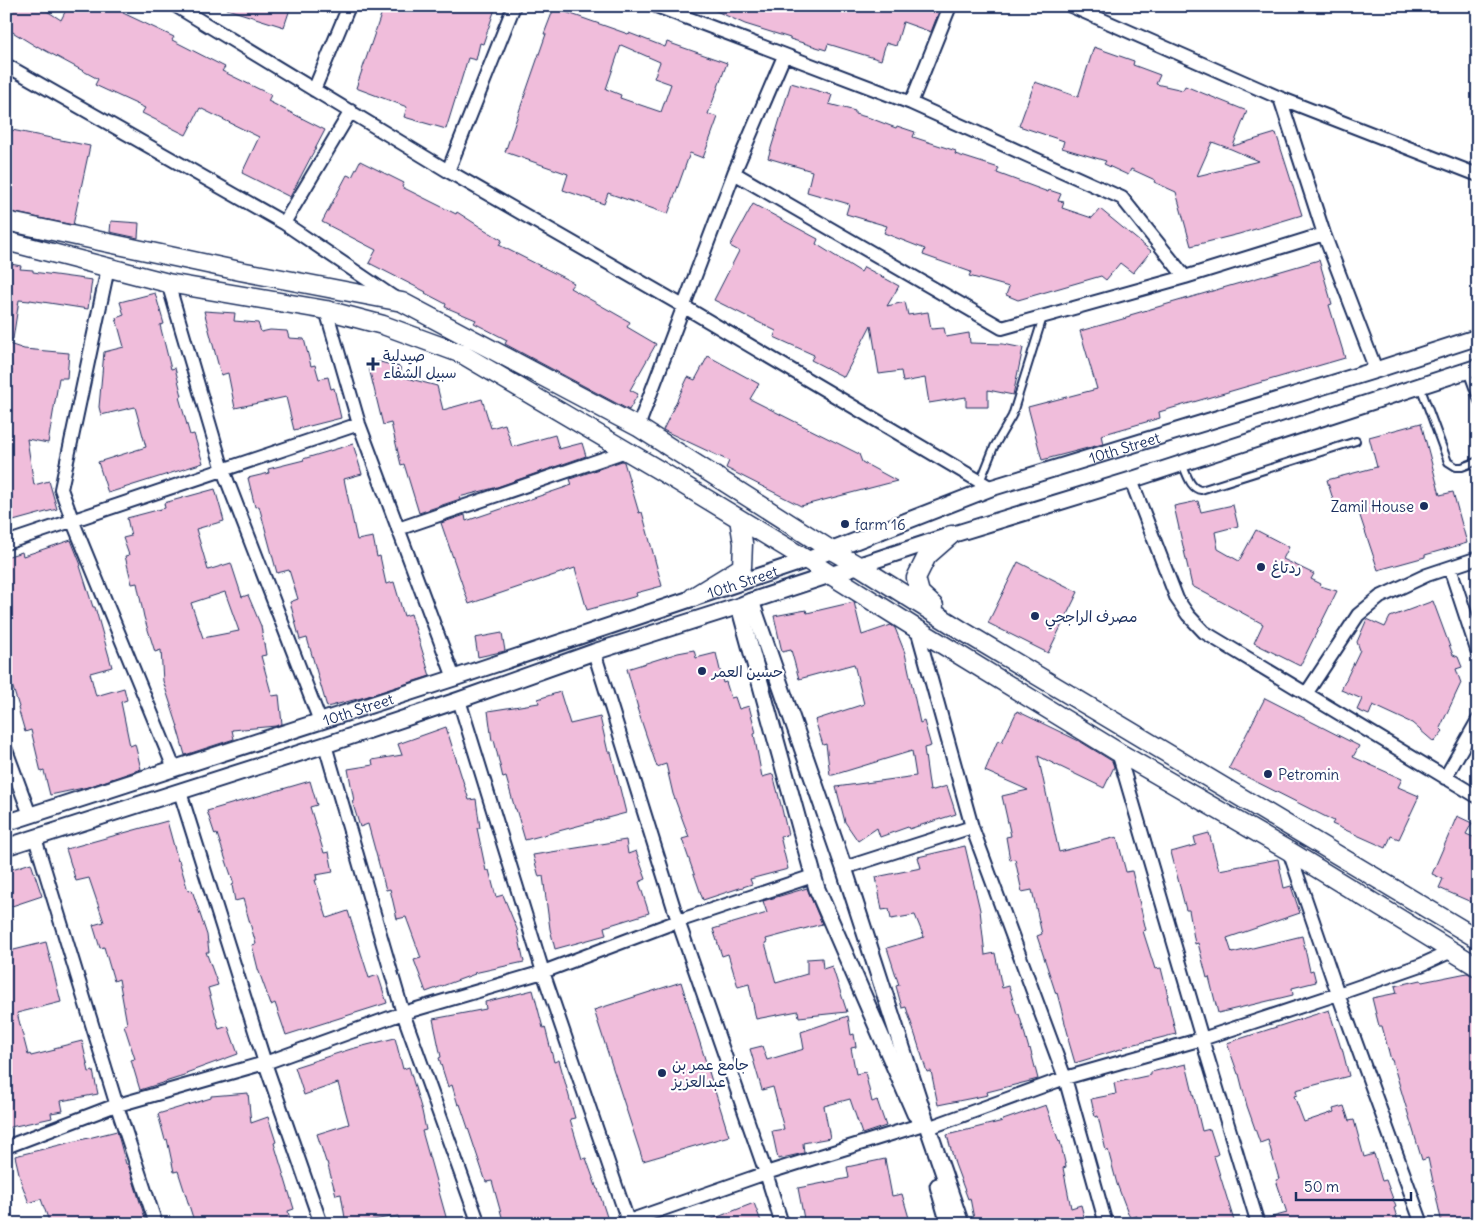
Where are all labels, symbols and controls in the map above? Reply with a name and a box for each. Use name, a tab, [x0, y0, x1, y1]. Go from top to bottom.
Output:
place label: صيدلية سبيل الشفاء	[383, 346, 457, 382]
marker: صيدلية سبيل الشفاء	[367, 358, 379, 370]
street label: 10th Street	[1086, 427, 1162, 467]
place label: Zamil House	[1331, 497, 1414, 516]
marker: Zamil House	[1418, 500, 1430, 512]
place label: farm 16	[855, 515, 906, 534]
marker: farm 16	[839, 518, 851, 530]
place label: ردتاغ	[1271, 558, 1301, 578]
street label: 10th Street	[705, 561, 780, 602]
marker: ردتاغ	[1255, 561, 1267, 573]
place label: مصرف الراجحي	[1045, 607, 1137, 630]
marker: مصرف الراجحي	[1029, 610, 1041, 622]
place label: حسين العمر	[710, 662, 783, 681]
marker: حسين العمر	[696, 665, 708, 677]
street label: 10th Street	[320, 689, 396, 729]
place label: Petromin	[1278, 765, 1340, 784]
marker: Petromin	[1262, 768, 1274, 780]
place label: جامع عمر بن عبدالعزيز	[670, 1055, 749, 1091]
marker: جامع عمر بن عبدالعزيز	[656, 1067, 668, 1079]
scale bar	[1296, 1170, 1412, 1202]
text: 50 m	[1304, 1177, 1339, 1196]

